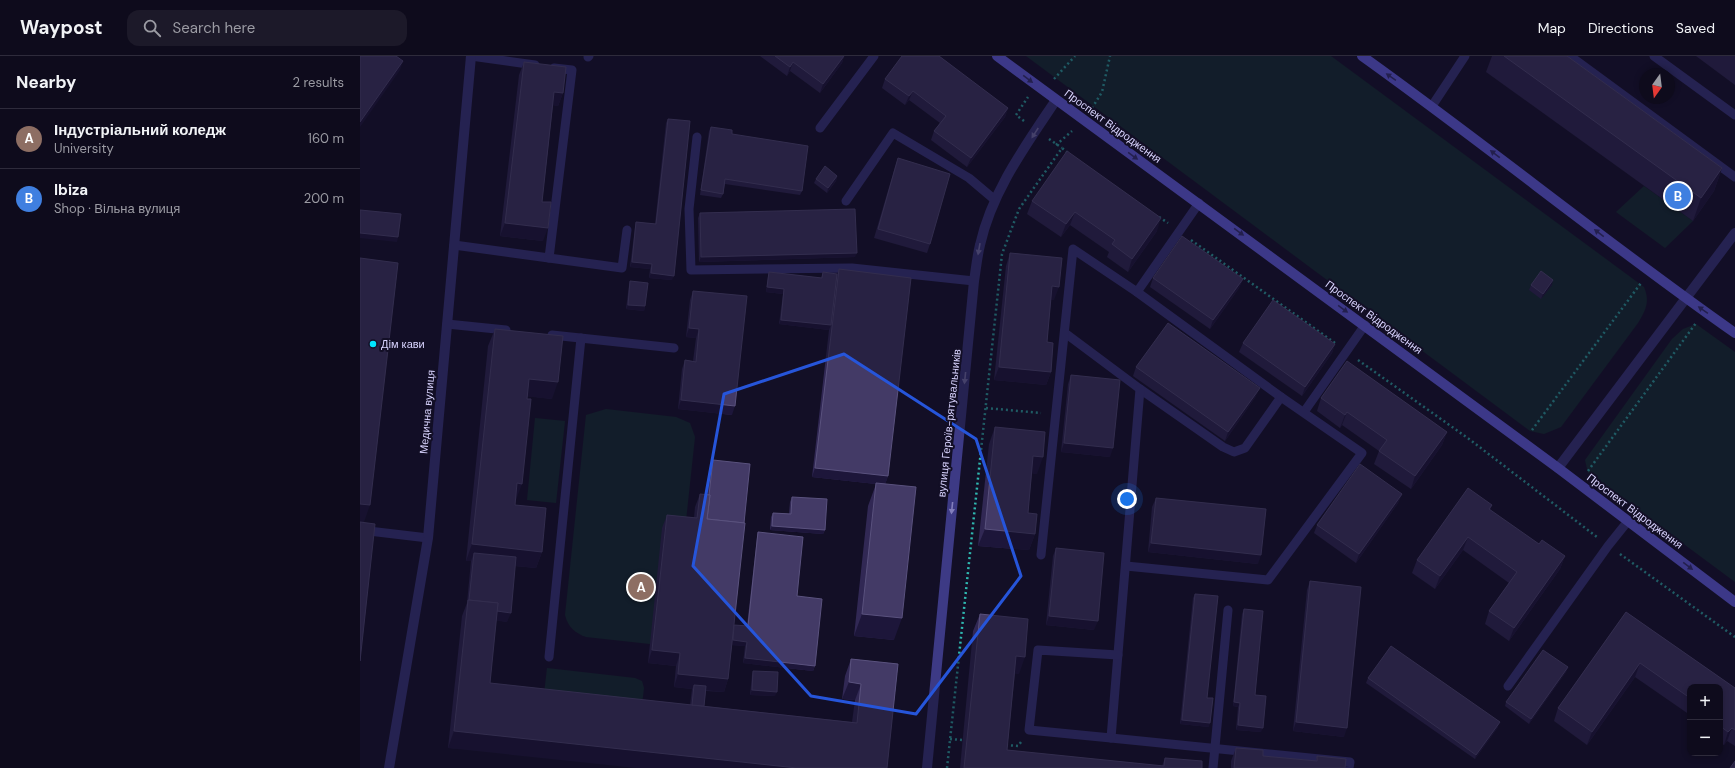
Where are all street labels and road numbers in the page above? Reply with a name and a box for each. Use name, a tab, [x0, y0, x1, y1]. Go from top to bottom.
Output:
street label: Проспект Відродження	[1062, 86, 1164, 166]
street label: Проспект Відродження	[1323, 277, 1425, 357]
street label: вулиця Героїв-рятувальників	[934, 348, 964, 498]
street label: Медична вулиця	[416, 369, 438, 455]
street label: Проспект Відродження	[1584, 470, 1686, 552]

